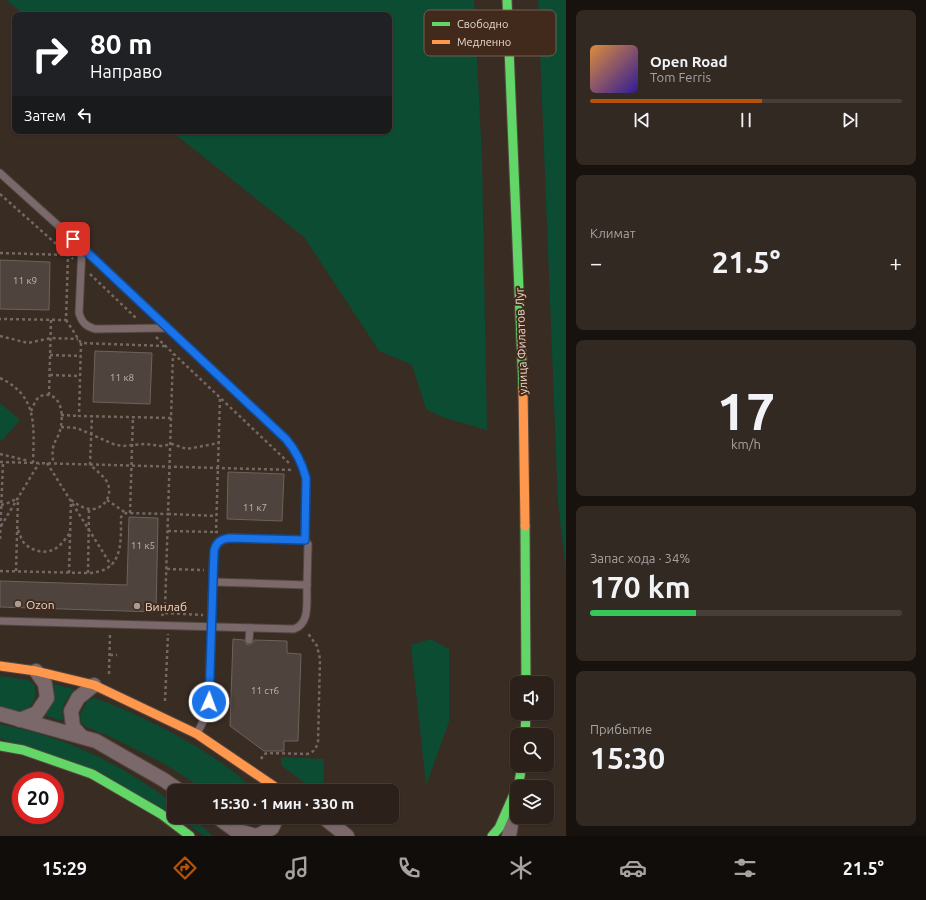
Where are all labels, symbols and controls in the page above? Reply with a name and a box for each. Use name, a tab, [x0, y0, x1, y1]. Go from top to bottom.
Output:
legend	[424, 10, 556, 56]
text: Свободно	[457, 18, 508, 30]
icon: right	[24, 28, 76, 80]
text: 80 m	[90, 28, 152, 59]
text: Медленно	[457, 36, 511, 48]
text: Open Road	[650, 53, 727, 70]
text: Направо	[90, 61, 162, 81]
text: Tom Ferris	[650, 70, 711, 84]
icon: left	[74, 104, 96, 126]
text: Затем	[24, 107, 66, 124]
icon: previous	[631, 109, 653, 131]
icon: pause	[735, 109, 757, 131]
icon: next	[839, 109, 861, 131]
pin	[56, 222, 90, 256]
text: Климат	[590, 226, 635, 240]
icon: arrive	[62, 228, 84, 250]
text: 21.5°	[712, 245, 780, 279]
text: −	[590, 250, 602, 275]
text: +	[890, 250, 902, 275]
house number: 11 к9	[13, 275, 37, 286]
street label: улица Филатов Луг	[513, 287, 529, 395]
house number: 11 к8	[110, 372, 135, 383]
text: 17	[717, 382, 775, 440]
text: km/h	[731, 437, 761, 451]
house number: 11 к7	[243, 502, 267, 513]
house number: 11 к5	[131, 540, 155, 551]
text: Запас хода · 34%	[590, 551, 690, 565]
text: 170 km	[590, 570, 691, 604]
place label: Ozon	[26, 598, 55, 611]
marker: Ozon	[13, 599, 23, 609]
place label: Винлаб	[145, 600, 187, 613]
marker: Винлаб	[132, 601, 142, 611]
map controls	[510, 676, 554, 824]
button: sound	[510, 676, 554, 720]
position arrow	[188, 681, 230, 723]
house number: 11 ст6	[251, 685, 280, 696]
text: Прибытие	[590, 722, 652, 736]
button: search	[510, 728, 554, 772]
text: 15:30	[590, 741, 665, 775]
speed limit sign: 20	[12, 772, 64, 824]
button: layers	[510, 780, 554, 824]
text: 15:30 · 1 мин · 330 m	[212, 795, 354, 812]
icon: directions	[171, 854, 199, 882]
icon: music	[283, 854, 311, 882]
icon: phone	[395, 854, 423, 882]
icon: climate	[507, 854, 535, 882]
icon: car	[619, 854, 647, 882]
icon: filters	[731, 854, 759, 882]
text: 15:29	[42, 858, 87, 878]
text: 21.5°	[843, 858, 884, 878]

